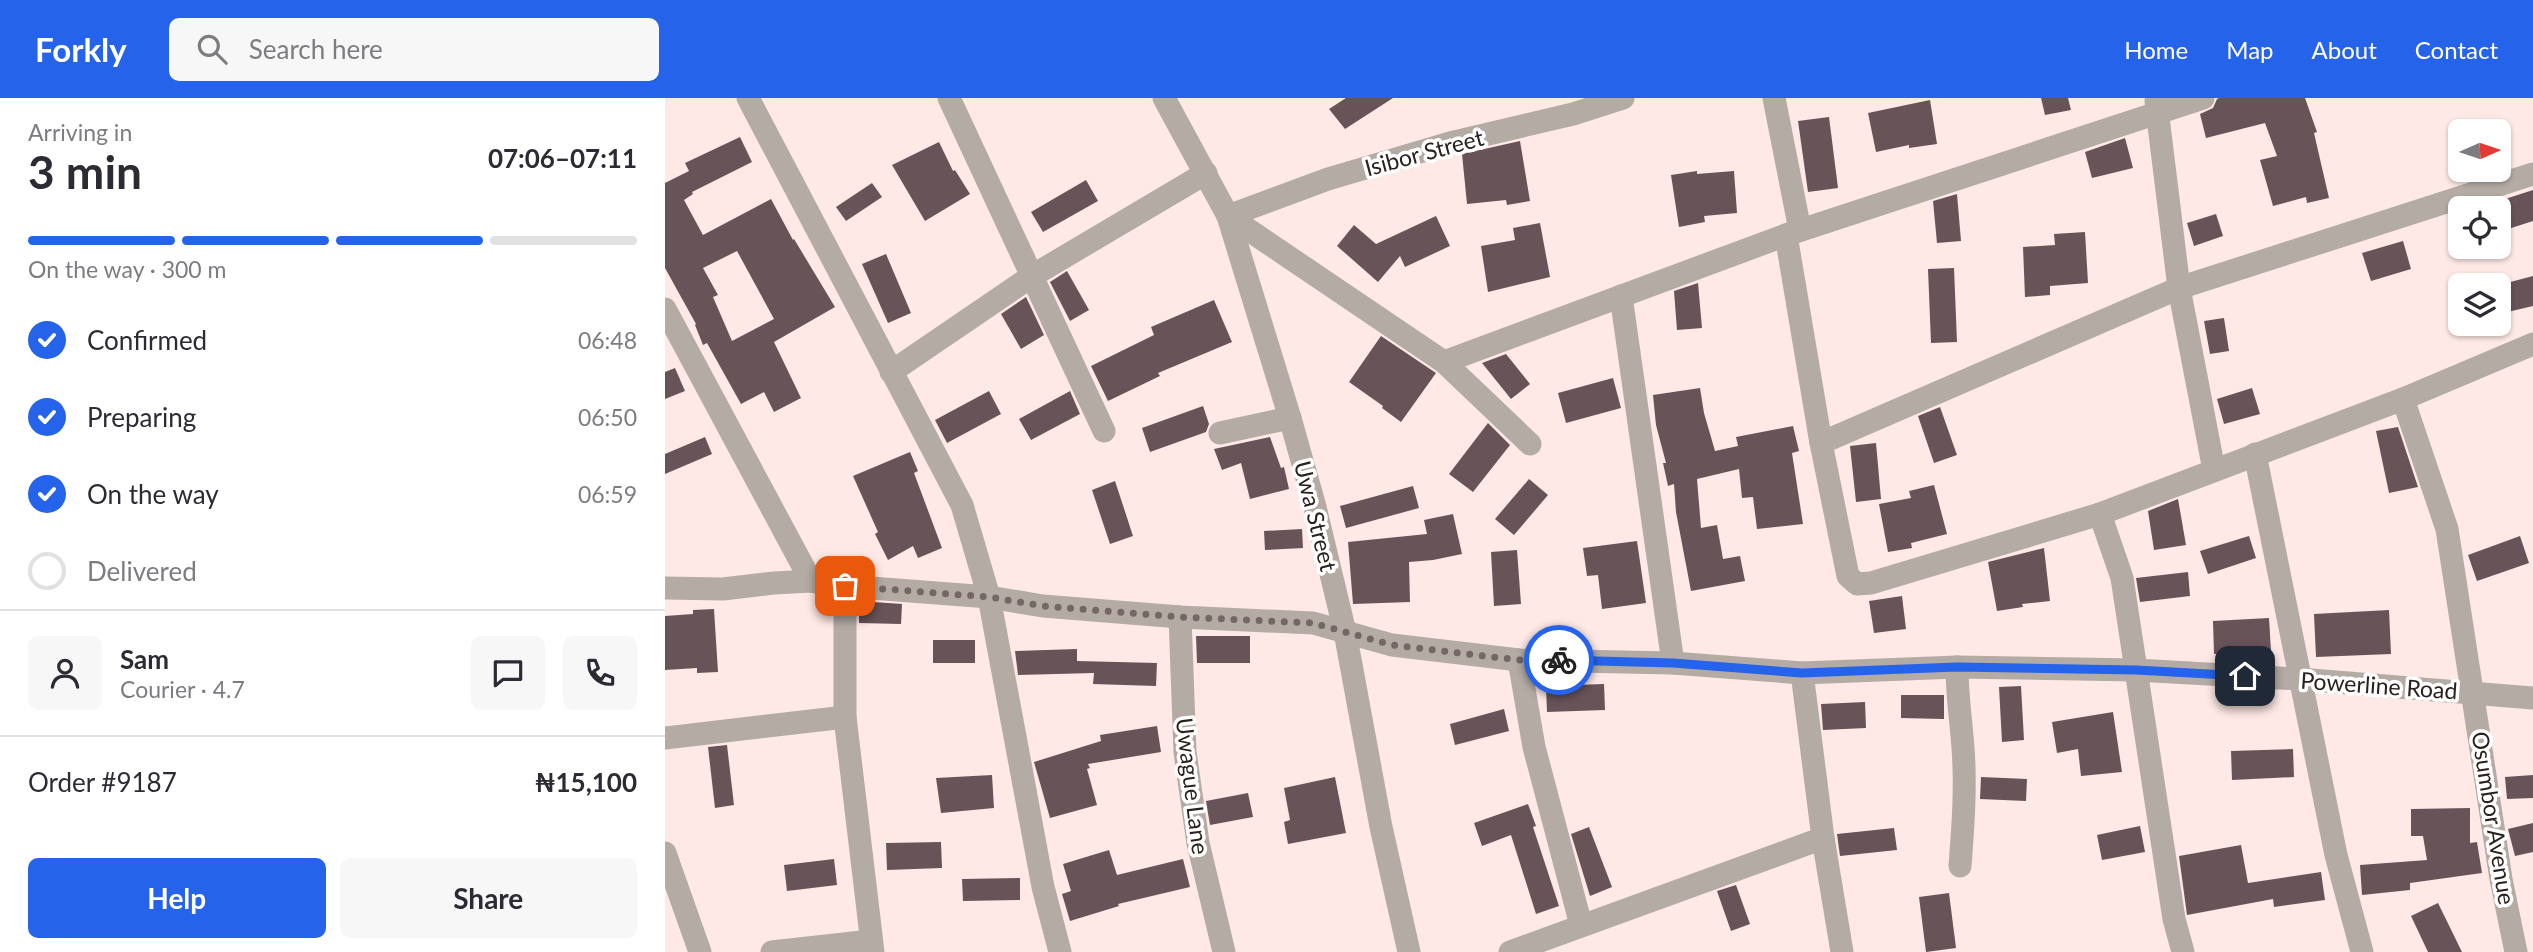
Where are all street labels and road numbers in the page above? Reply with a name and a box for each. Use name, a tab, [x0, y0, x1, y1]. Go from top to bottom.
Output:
street label: Isibor Street	[1362, 123, 1487, 181]
street label: Uwa Street	[1289, 458, 1343, 575]
street label: Powerline Road	[2300, 666, 2458, 704]
street label: Uwague Lane	[1171, 716, 1215, 856]
street label: Osumbor Avenue	[2466, 729, 2522, 907]

